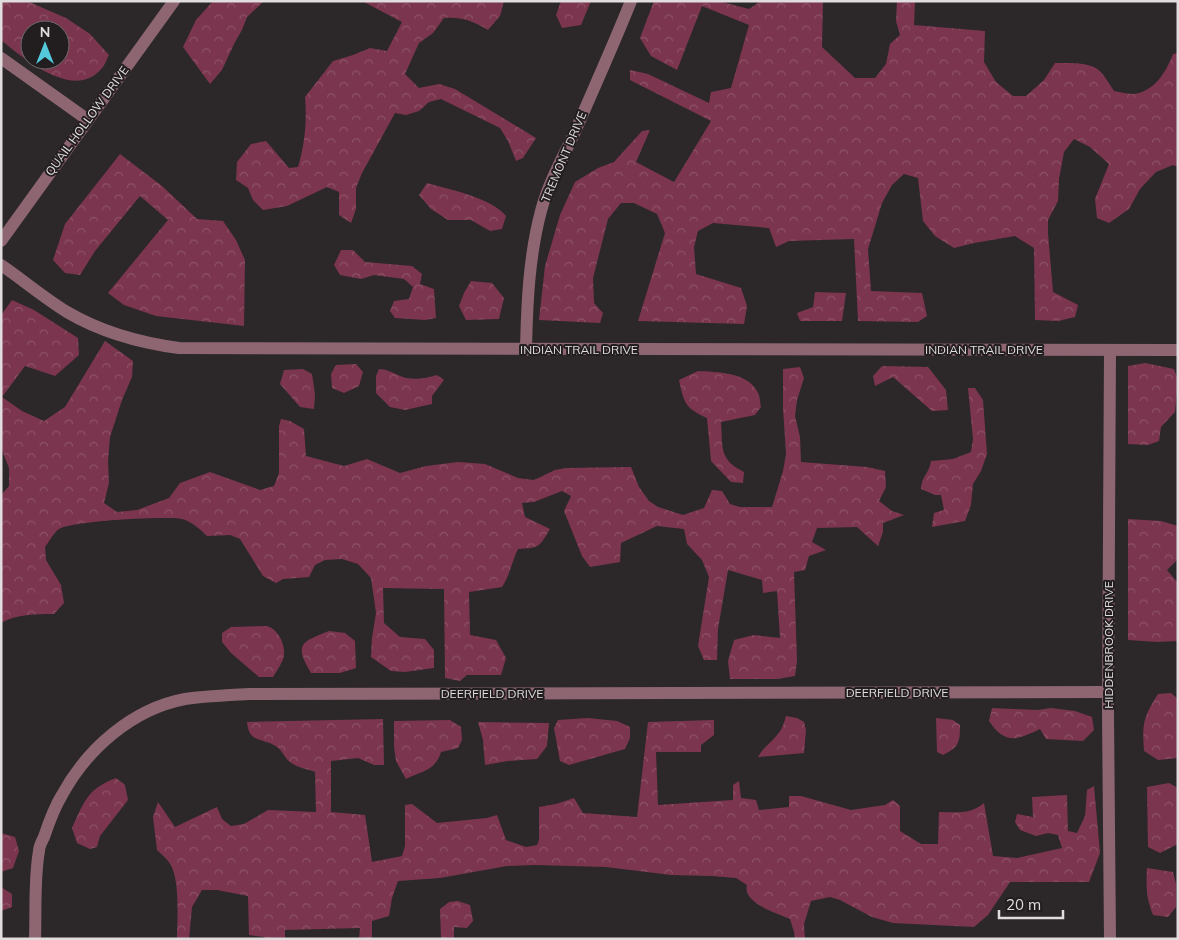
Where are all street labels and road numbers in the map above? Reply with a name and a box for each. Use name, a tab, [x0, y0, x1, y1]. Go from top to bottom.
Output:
street label: QUAIL HOLLOW DRIVE	[42, 63, 131, 179]
street label: TREMONT DRIVE	[538, 109, 589, 205]
street label: INDIAN TRAIL DRIVE	[520, 342, 638, 357]
street label: INDIAN TRAIL DRIVE	[925, 342, 1043, 357]
street label: HIDDENBROOK DRIVE	[1101, 581, 1116, 709]
street label: DEERFIELD DRIVE	[846, 685, 948, 700]
street label: DEERFIELD DRIVE	[441, 686, 543, 701]

